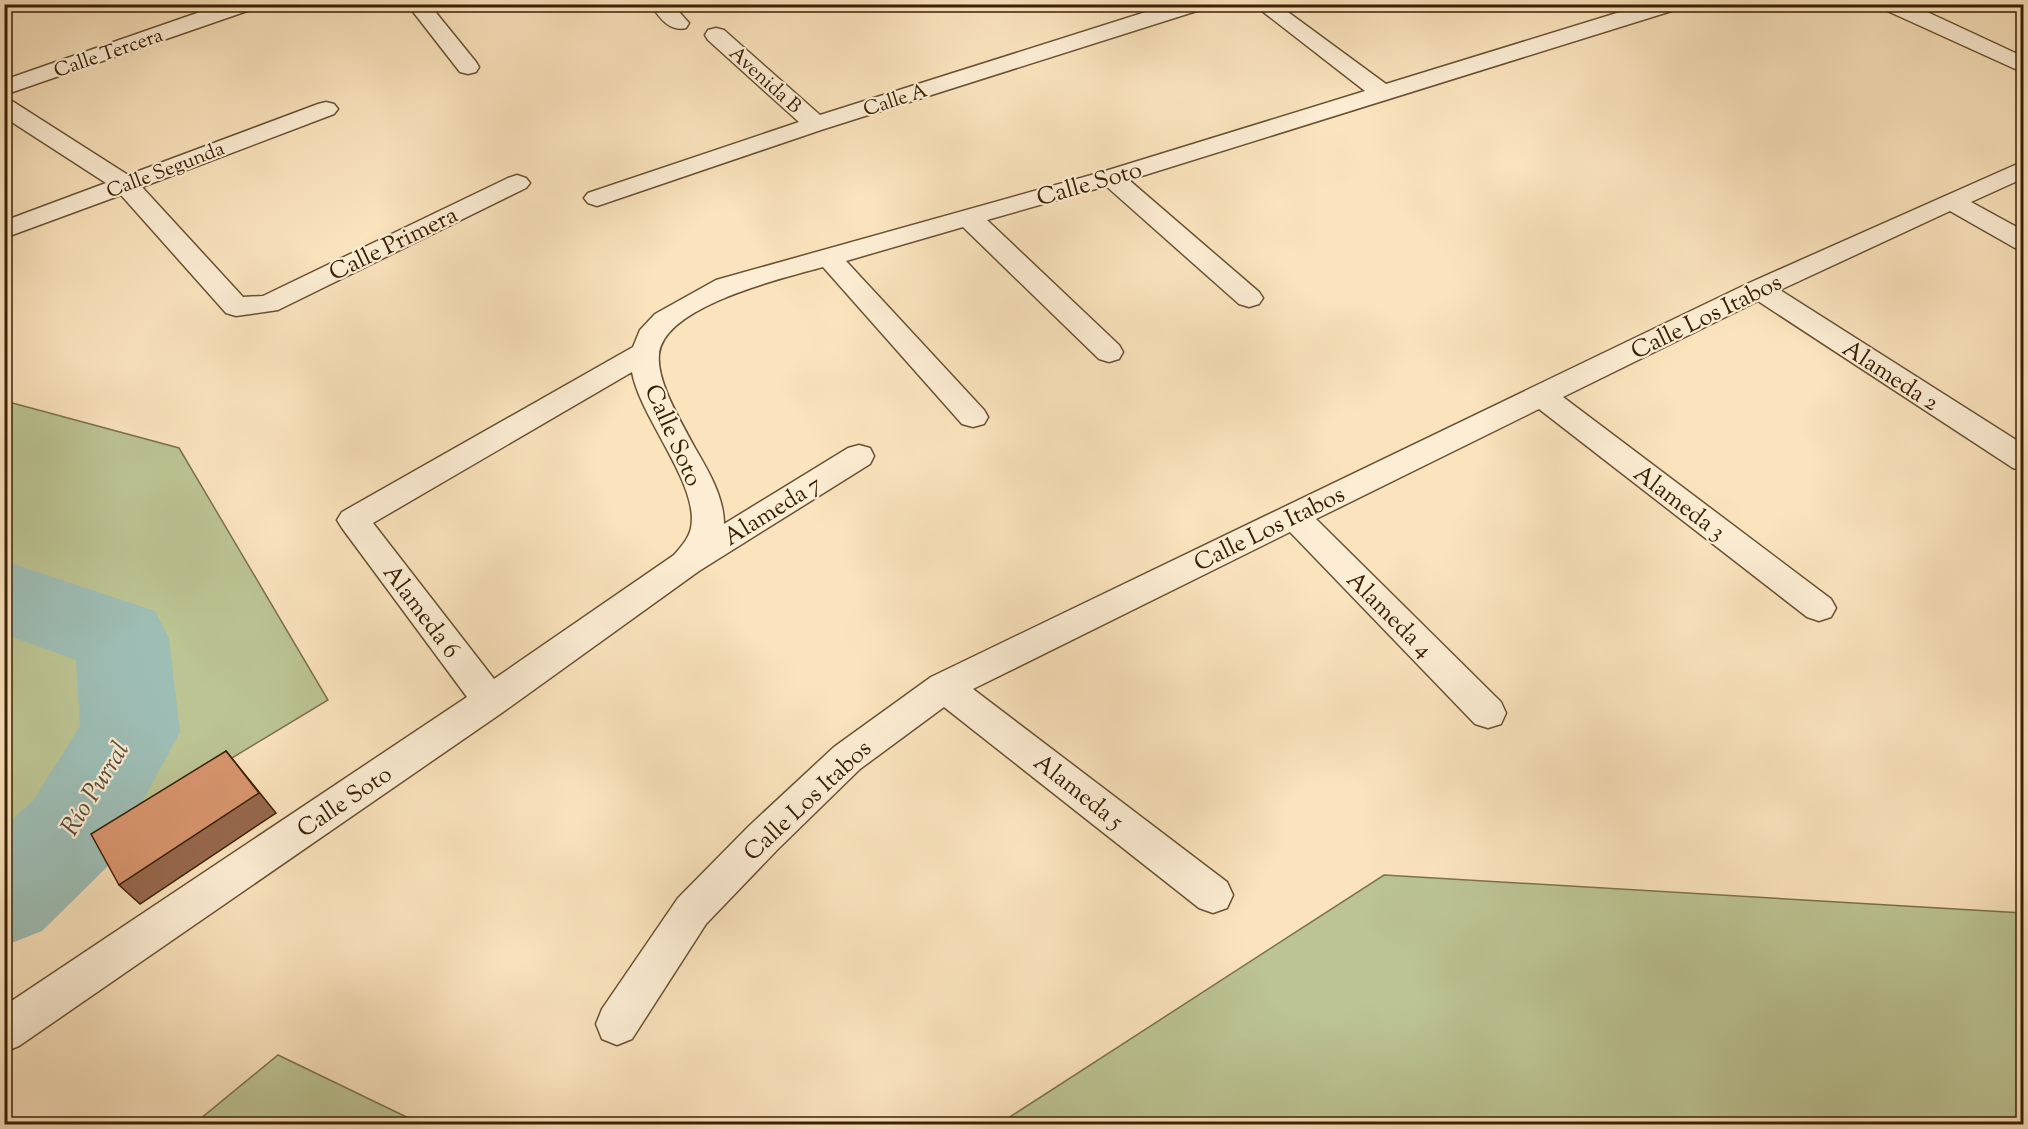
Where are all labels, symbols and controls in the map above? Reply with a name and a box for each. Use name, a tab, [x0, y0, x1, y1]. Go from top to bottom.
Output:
street label: Calle Tercera	[50, 22, 167, 87]
street label: Avenida B	[722, 40, 807, 122]
street label: Calle A	[860, 77, 932, 125]
street label: Calle Segunda	[103, 136, 229, 207]
street label: Calle Soto	[1033, 154, 1146, 216]
street label: Calle Primera	[324, 199, 464, 291]
street label: Calle Los Itabos	[1626, 267, 1788, 369]
street label: Alameda 2	[1835, 333, 1945, 421]
street label: Calle Soto	[635, 379, 710, 492]
street label: Alameda 3	[1626, 458, 1732, 550]
street label: Alameda 7	[717, 468, 829, 555]
street label: Calle Los Itabos	[1189, 479, 1351, 581]
street label: Alameda 6	[374, 558, 467, 666]
street label: Alameda 4	[1338, 565, 1439, 666]
street label: Calle Los Itabos	[737, 733, 880, 870]
water label: Río Purral	[53, 735, 140, 844]
street label: Alameda 5	[1026, 747, 1130, 839]
street label: Calle Soto	[291, 758, 399, 847]

